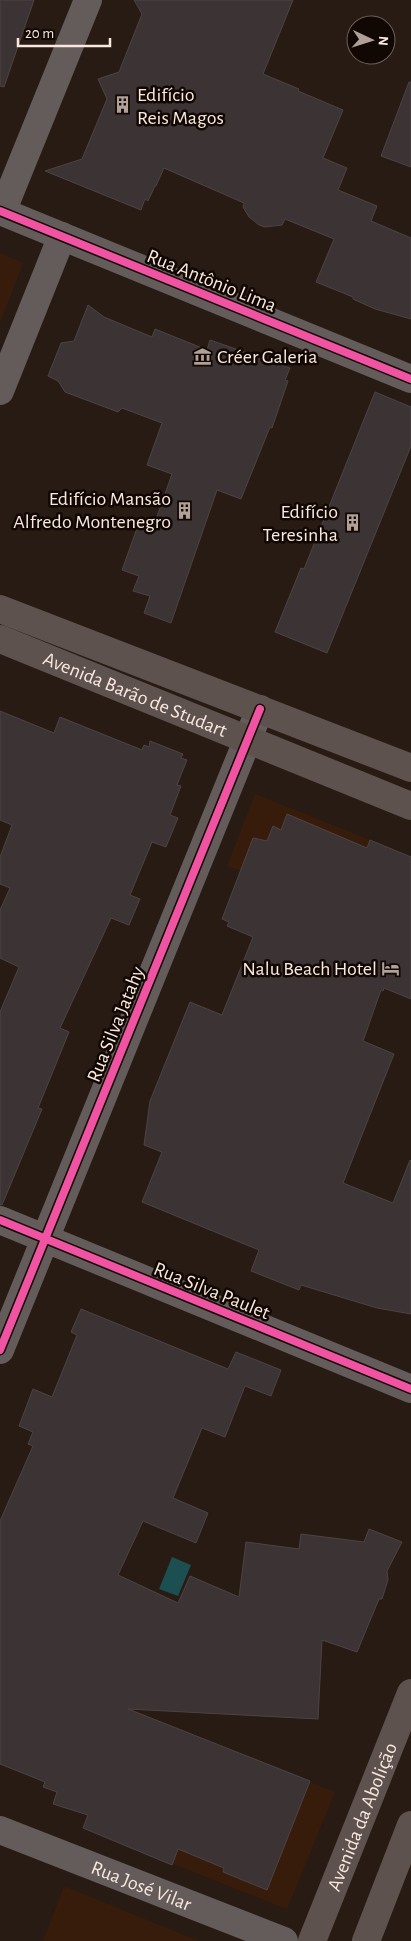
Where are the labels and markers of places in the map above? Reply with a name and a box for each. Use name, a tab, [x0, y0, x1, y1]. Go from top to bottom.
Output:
place label: Edifício Reis Magos	[137, 85, 224, 128]
building icon: Edifício Reis Magos	[113, 95, 133, 115]
museum icon: Créer Galeria	[193, 346, 213, 366]
place label: Créer Galeria	[217, 347, 317, 367]
place label: Edifício Mansão Alfredo Montenegro	[13, 489, 171, 532]
building icon: Edifício Mansão Alfredo Montenegro	[175, 500, 195, 520]
place label: Edifício Teresinha	[262, 502, 338, 545]
building icon: Edifício Teresinha	[342, 512, 362, 532]
hotel icon: Nalu Beach Hotel	[381, 958, 401, 978]
place label: Nalu Beach Hotel	[242, 959, 377, 979]

